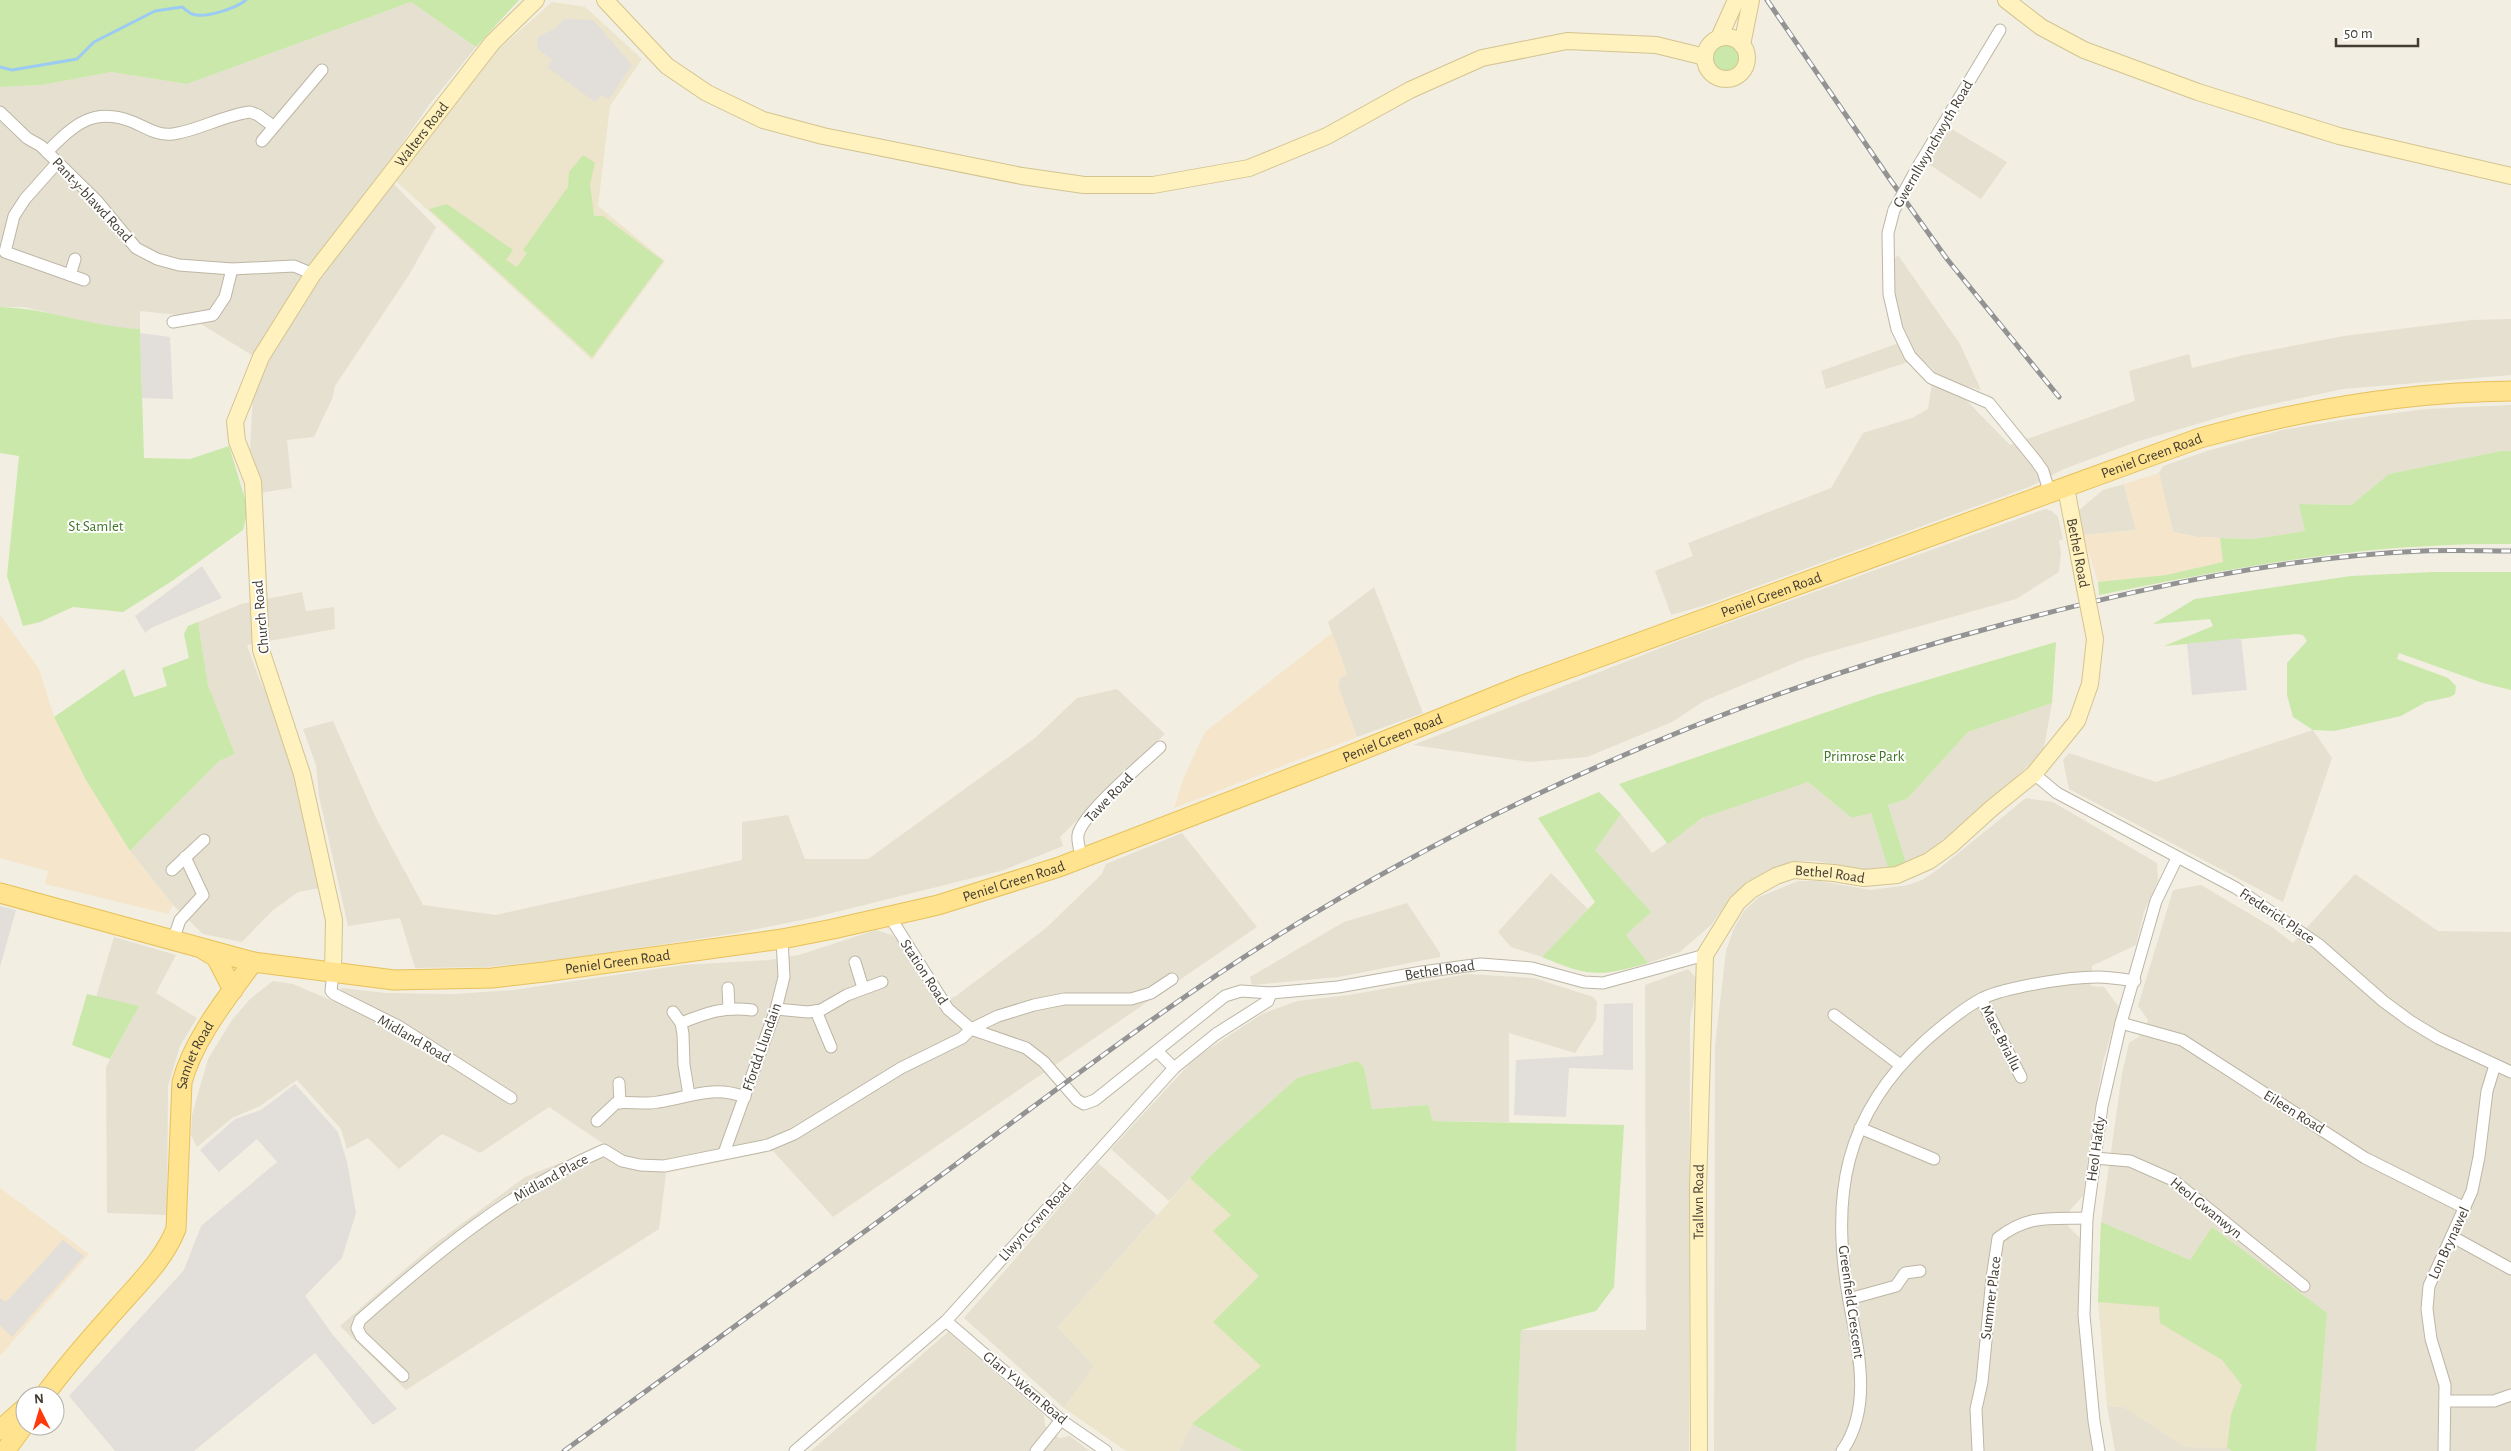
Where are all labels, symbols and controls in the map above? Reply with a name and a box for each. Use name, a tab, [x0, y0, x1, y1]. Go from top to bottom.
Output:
scale bar	[2336, 15, 2418, 47]
text: 50 m	[2344, 26, 2373, 41]
street label: Gwernllwynchwyth Road	[1890, 78, 1976, 210]
street label: Walters Road	[392, 99, 451, 170]
street label: Pant-y-blawd Road	[49, 155, 135, 245]
street label: Peniel Green Road	[2099, 430, 2204, 481]
street label: Bethel Road	[2064, 517, 2092, 589]
park label: St Samlet	[68, 519, 124, 534]
street label: Peniel Green Road	[1719, 569, 1824, 620]
street label: Church Road	[250, 579, 272, 654]
street label: Peniel Green Road	[1340, 711, 1445, 765]
park label: Primrose Park	[1824, 749, 1905, 764]
street label: Tawe Road	[1082, 770, 1136, 826]
street label: Peniel Green Road	[961, 858, 1067, 904]
street label: Bethel Road	[1794, 863, 1866, 886]
street label: Frederick Place	[2237, 885, 2317, 947]
street label: Station Road	[897, 937, 951, 1008]
street label: Peniel Green Road	[564, 947, 671, 977]
street label: Bethel Road	[1404, 957, 1476, 982]
street label: Ffordd Llundain	[740, 1001, 784, 1093]
street label: Maes Briallu	[1978, 1003, 2024, 1074]
street label: Midland Road	[375, 1012, 453, 1066]
street label: Samlet Road	[174, 1018, 216, 1090]
street label: Eileen Road	[2261, 1088, 2327, 1137]
street label: Heol Hafdy	[2084, 1115, 2108, 1183]
street label: Midland Place	[511, 1151, 591, 1205]
street label: Trallwn Road	[1690, 1164, 1706, 1240]
street label: Heol Gwanwyn	[2167, 1175, 2245, 1241]
street label: Llwyn Crwn Road	[996, 1180, 1074, 1264]
street label: Lon Brynawel	[2426, 1205, 2472, 1281]
street label: Greenfield Crescent	[1836, 1244, 1866, 1360]
street label: Summer Place	[1978, 1255, 2004, 1340]
street label: Glan Y-Wern Road	[980, 1349, 1070, 1427]
north arrow	[15, 1386, 65, 1436]
text: N	[33, 1392, 44, 1406]

